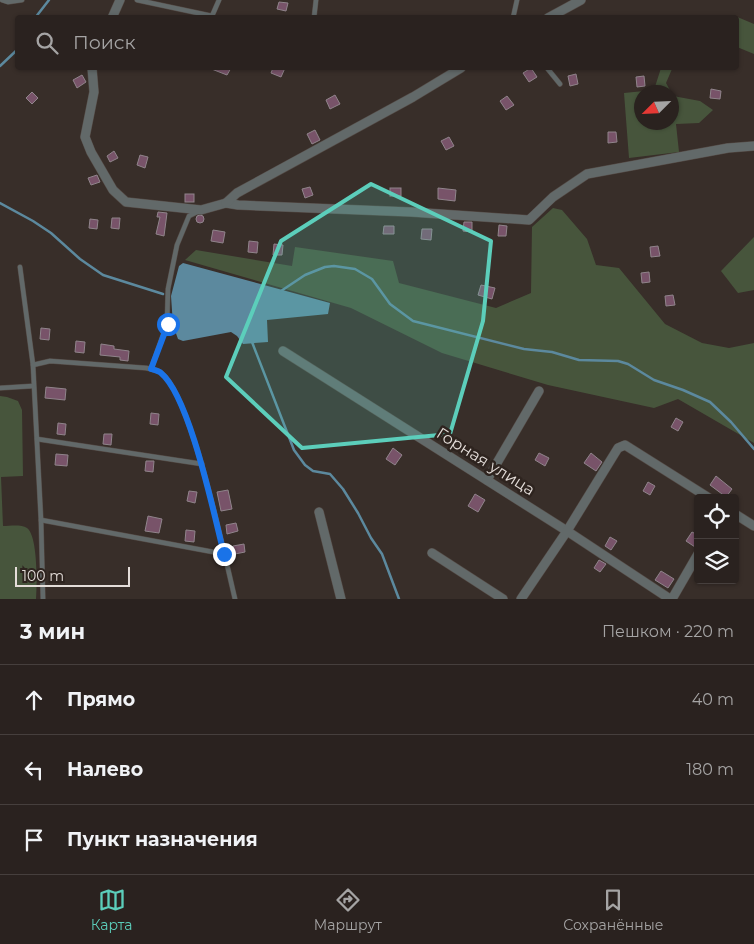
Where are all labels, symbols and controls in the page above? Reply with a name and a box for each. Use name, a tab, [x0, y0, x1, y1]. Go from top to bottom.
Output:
search box	[15, 15, 739, 70]
icon: search	[33, 29, 61, 57]
text: Поиск	[73, 31, 136, 54]
north arrow	[634, 85, 679, 130]
route start	[157, 313, 180, 336]
street label: Горная улица	[433, 424, 538, 499]
map controls	[694, 494, 739, 584]
button: locate	[694, 494, 739, 539]
button: layers	[694, 539, 739, 584]
route end	[213, 543, 236, 566]
scale bar	[15, 564, 130, 587]
text: 100 m	[22, 567, 64, 585]
text: 3 мин	[20, 619, 85, 644]
text: Пешком · 220 m	[602, 622, 734, 641]
icon: ahead	[20, 686, 48, 714]
text: Прямо	[67, 688, 135, 711]
text: 40 m	[692, 690, 734, 709]
icon: left	[20, 756, 48, 784]
text: Налево	[67, 758, 143, 781]
text: 180 m	[686, 760, 734, 779]
icon: arrive	[20, 826, 48, 854]
text: Пункт назначения	[67, 828, 258, 851]
tab: Карта	[91, 886, 133, 934]
tab: Маршрут	[314, 886, 382, 934]
tab: Сохранённые	[563, 886, 663, 934]

